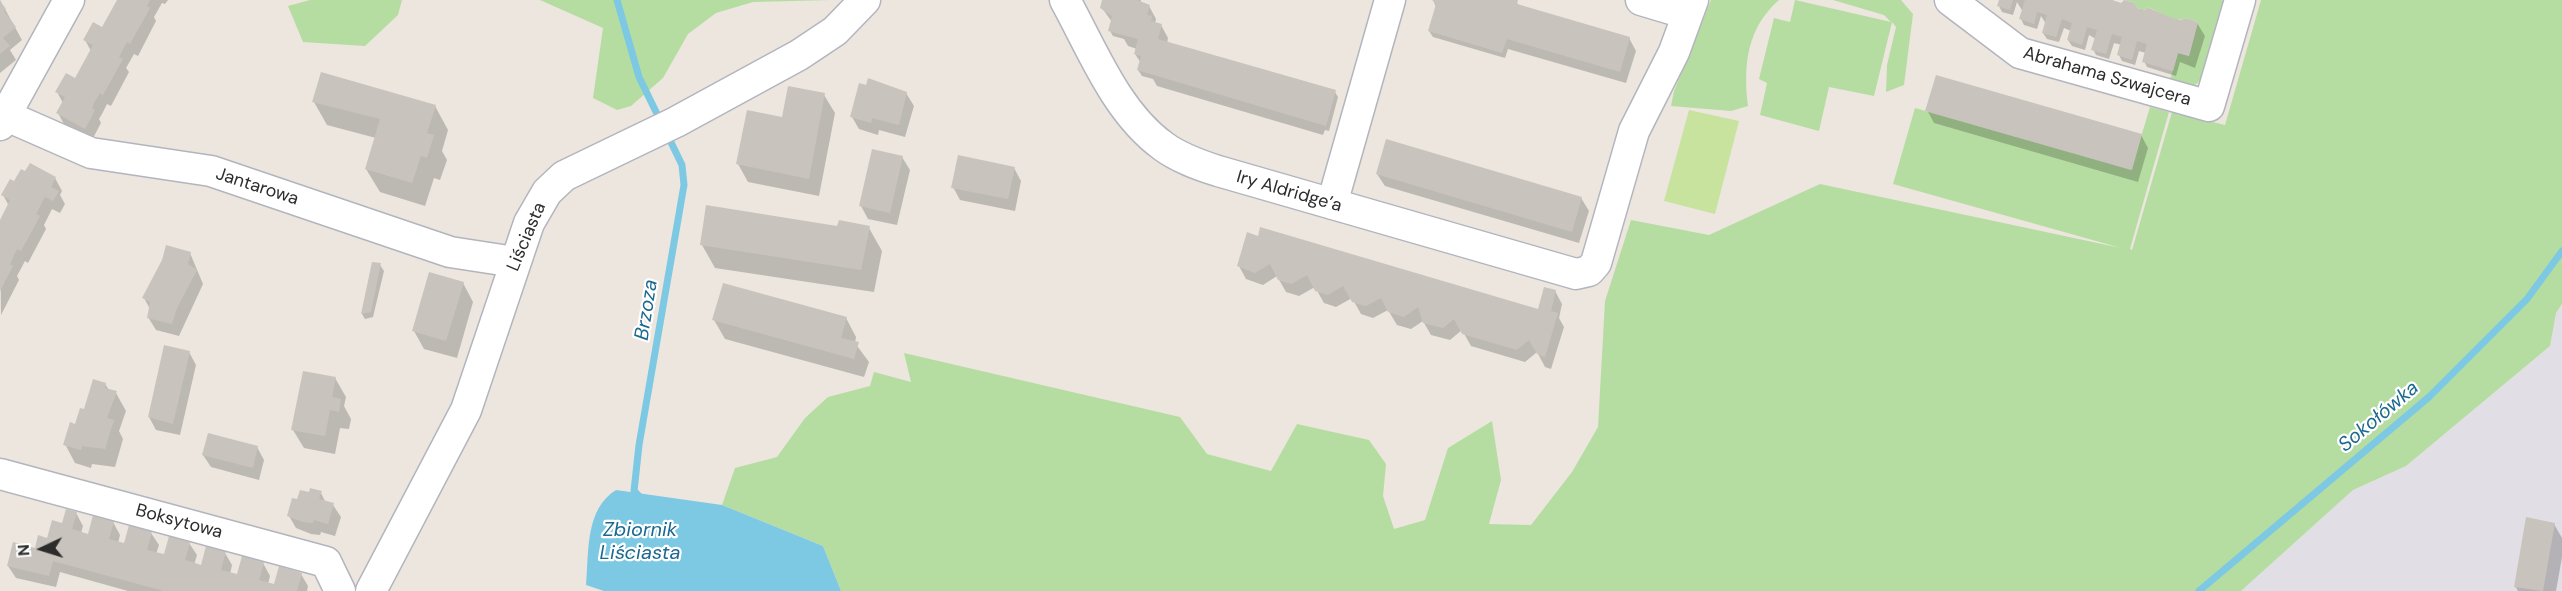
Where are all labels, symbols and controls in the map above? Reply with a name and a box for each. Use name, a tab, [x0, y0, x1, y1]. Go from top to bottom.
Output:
street label: Abrahama Szwajcera	[2021, 43, 2193, 111]
street label: Jantarowa	[213, 163, 301, 211]
street label: Iry Aldridge’a	[1234, 167, 1344, 217]
street label: Liściasta	[503, 199, 551, 275]
water label: Brzoza	[630, 278, 664, 342]
water label: Sokołówka	[2334, 376, 2424, 458]
street label: Boksytowa	[133, 500, 225, 544]
north arrow	[12, 519, 72, 579]
water label: Zbiornik Liściasta	[600, 519, 680, 566]
text: N	[13, 544, 34, 557]

